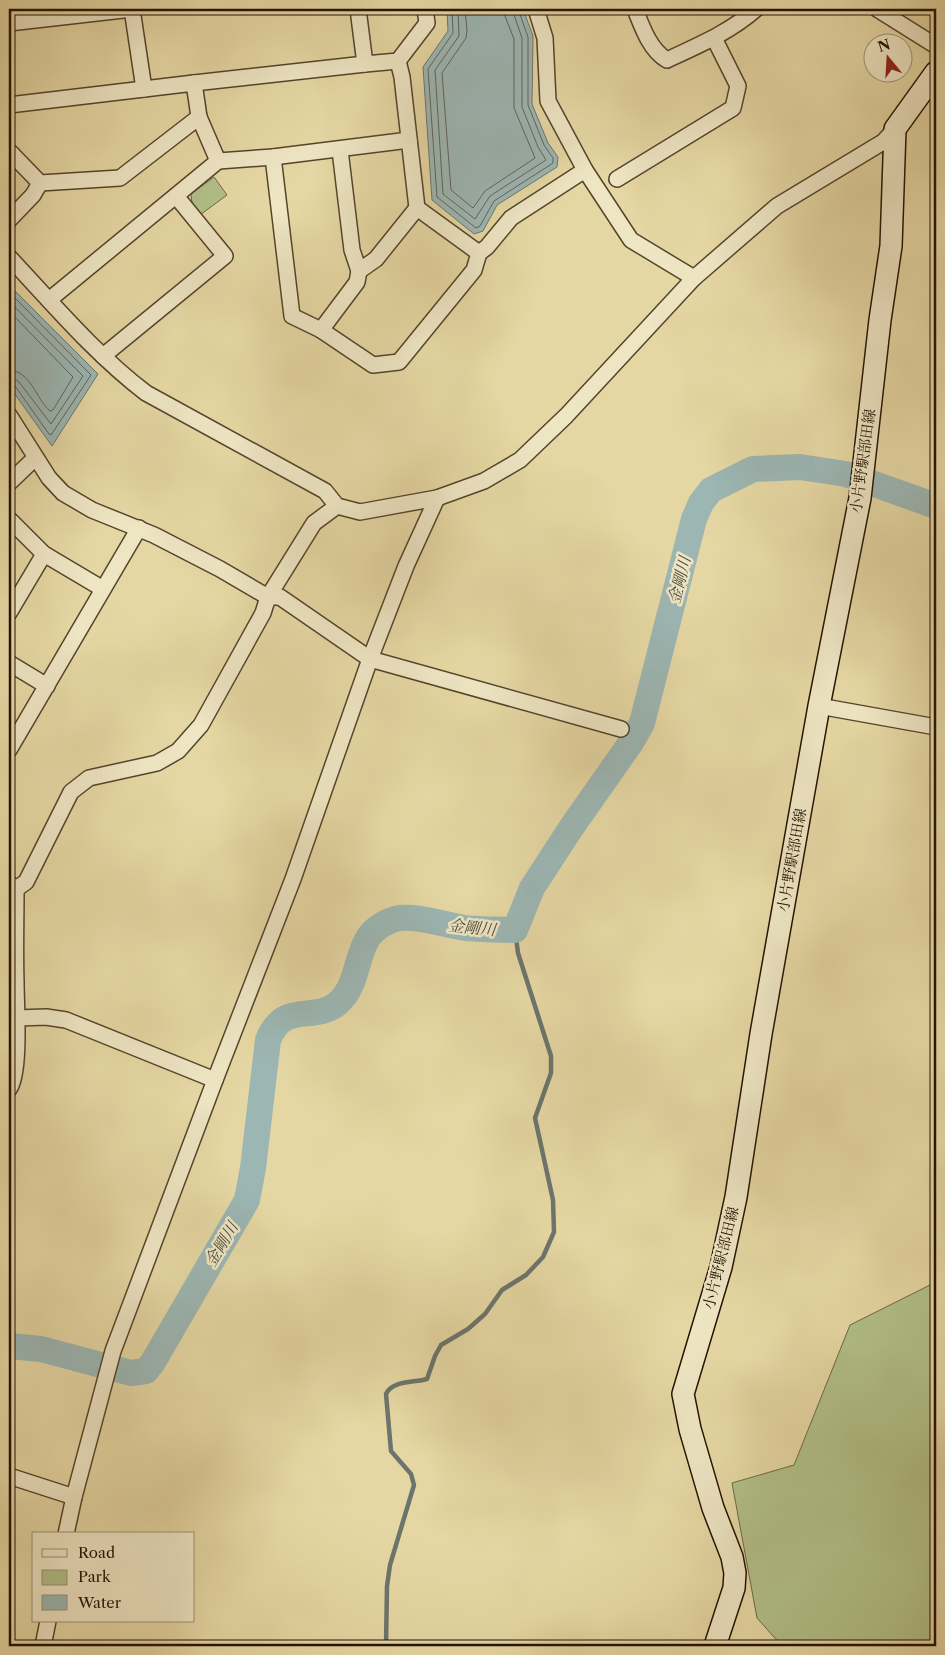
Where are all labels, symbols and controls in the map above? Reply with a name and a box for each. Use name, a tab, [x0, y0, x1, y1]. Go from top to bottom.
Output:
north arrow	[862, 32, 912, 82]
text: N	[875, 35, 893, 56]
street label: 小片野駅部田線	[846, 408, 879, 514]
water label: 金剛川	[663, 552, 695, 606]
street label: 小片野駅部田線	[773, 807, 810, 913]
water label: 金剛川	[447, 915, 499, 940]
street label: 小片野駅部田線	[699, 1205, 742, 1311]
water label: 金剛川	[200, 1217, 243, 1270]
legend	[32, 1532, 195, 1622]
text: Road	[78, 1543, 115, 1562]
text: Park	[78, 1567, 112, 1586]
text: Water	[77, 1593, 122, 1612]

